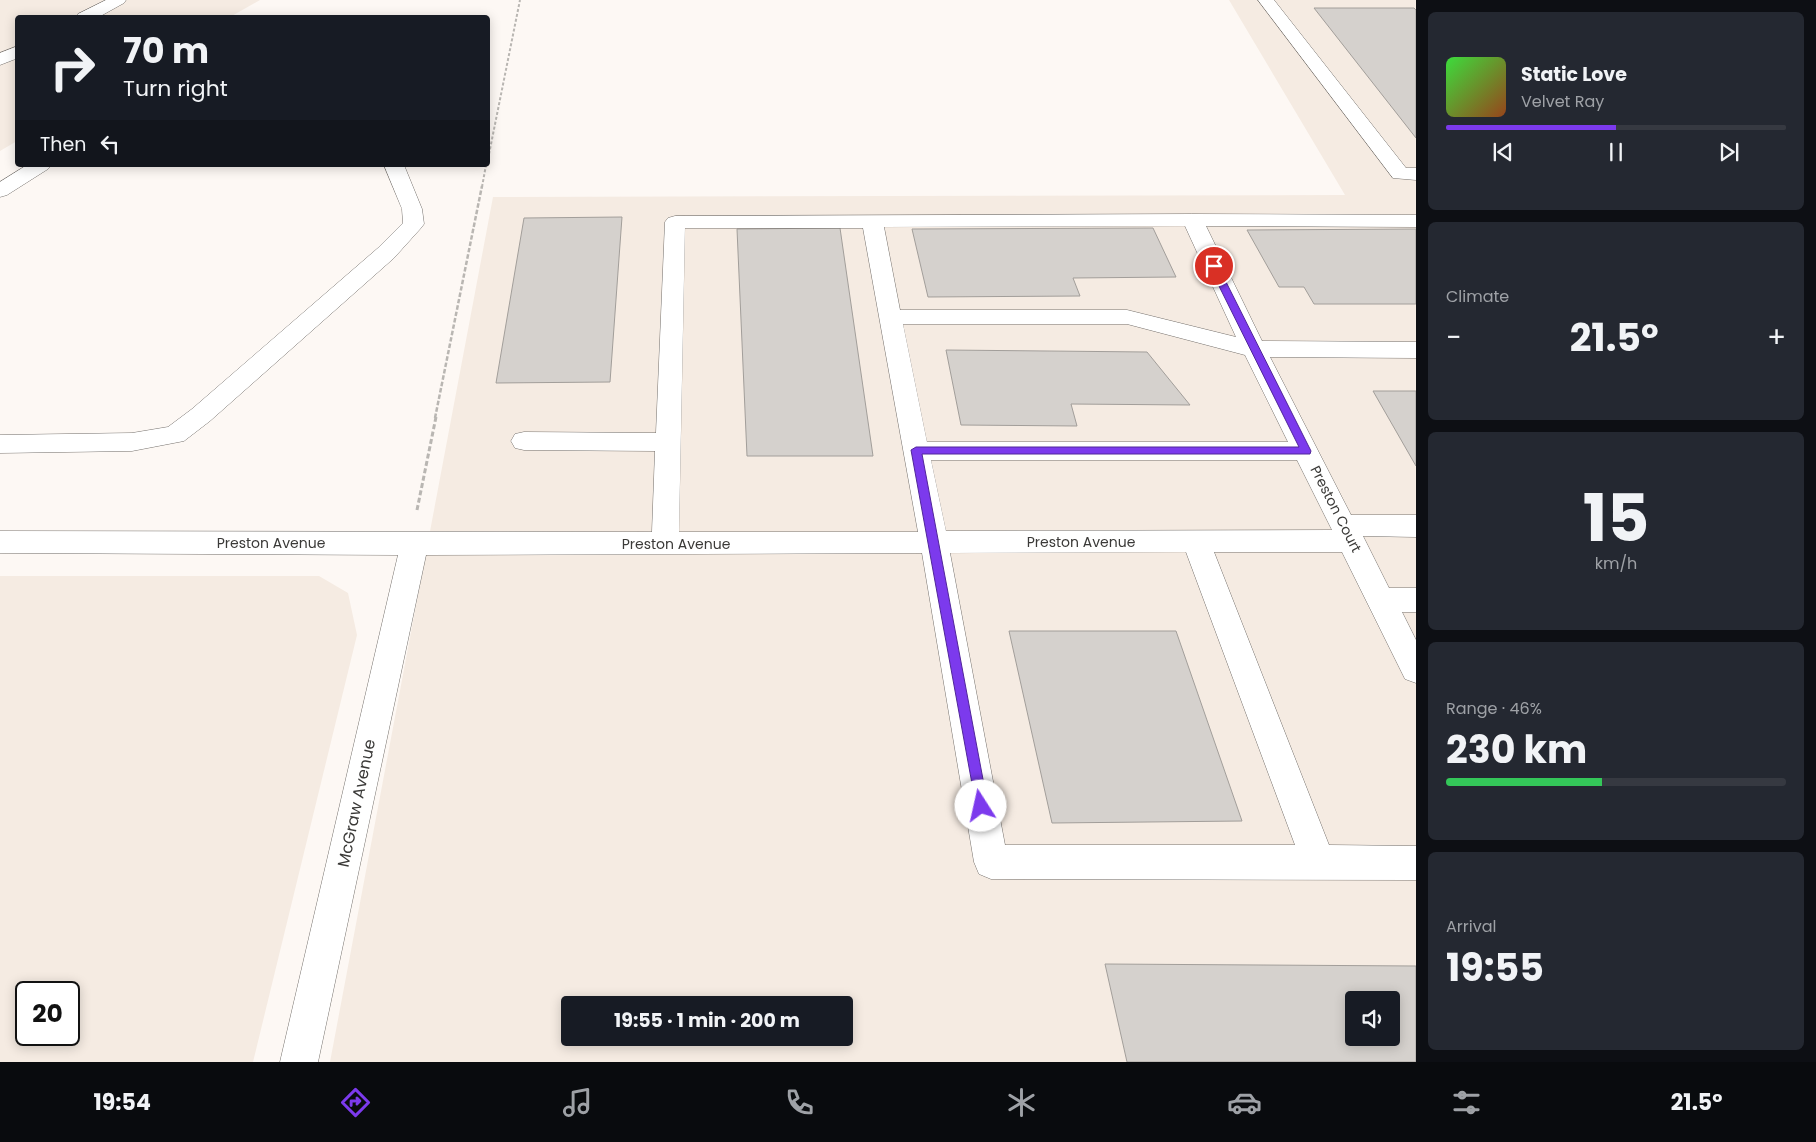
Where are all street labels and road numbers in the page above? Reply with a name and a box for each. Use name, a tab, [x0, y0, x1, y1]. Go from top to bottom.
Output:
street label: Preston Court	[1305, 462, 1367, 556]
street label: Preston Avenue	[1027, 532, 1136, 552]
street label: Preston Avenue	[217, 533, 326, 553]
street label: Preston Avenue	[622, 534, 731, 554]
street label: McGraw Avenue	[332, 737, 381, 869]

